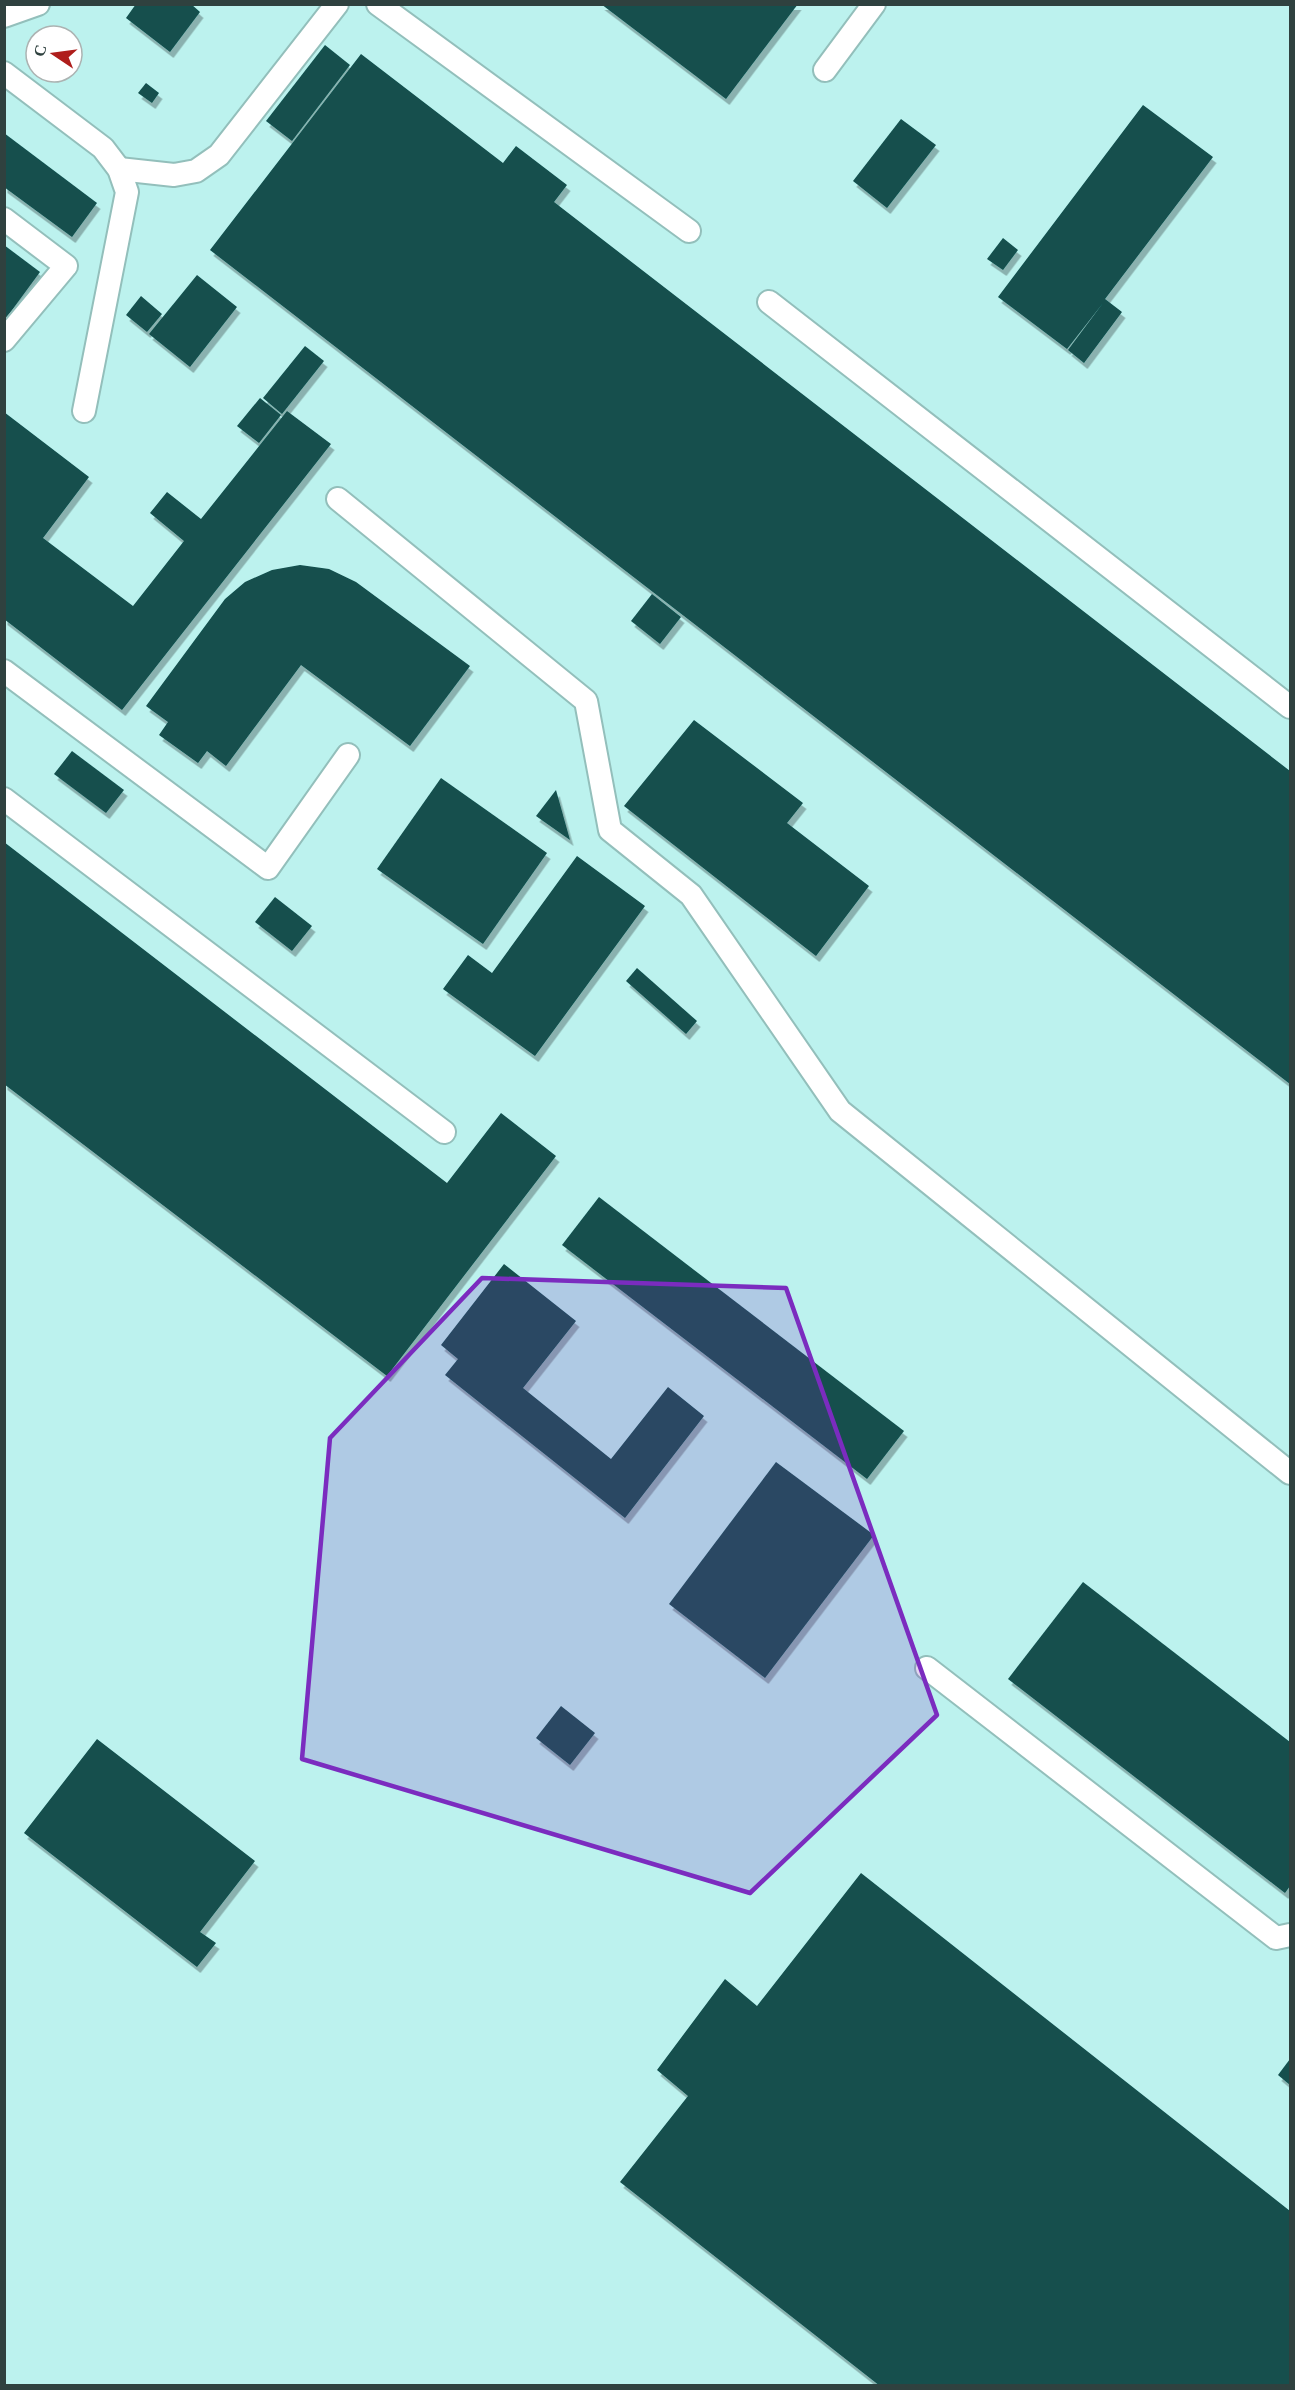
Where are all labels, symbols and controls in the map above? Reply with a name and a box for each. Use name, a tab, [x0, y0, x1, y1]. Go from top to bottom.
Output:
north arrow	[24, 24, 84, 84]
text: С	[30, 43, 49, 58]

